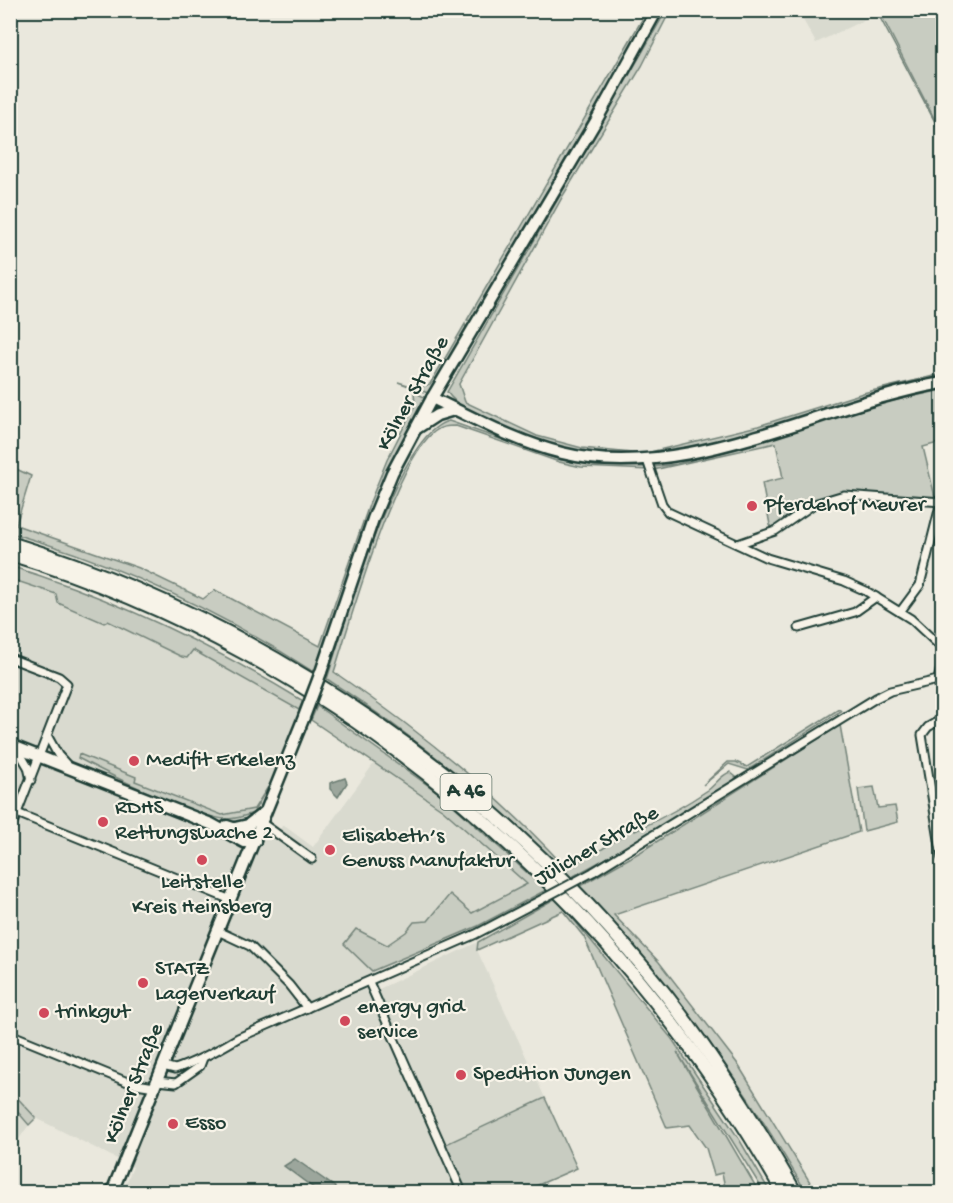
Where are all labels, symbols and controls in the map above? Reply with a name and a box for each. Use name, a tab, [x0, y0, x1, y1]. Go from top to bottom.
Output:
street label: Kölner Straße	[372, 332, 456, 456]
place label: Pferdehof Meurer	[763, 493, 928, 519]
marker: Pferdehof Meurer	[745, 499, 759, 513]
place label: Medifit Erkelenz	[146, 748, 296, 774]
marker: Medifit Erkelenz	[127, 754, 141, 768]
road number: A 46	[440, 774, 492, 810]
place label: RDHS Rettungswache 2	[115, 796, 273, 847]
street label: Jülicher Straße	[530, 801, 664, 893]
marker: RDHS Rettungswache 2	[96, 815, 110, 829]
place label: Elisabeth’s Genuss Manufaktur	[342, 824, 516, 875]
marker: Elisabeth’s Genuss Manufaktur	[323, 843, 337, 857]
marker: Leitstelle Kreis Heinsberg	[195, 853, 209, 867]
place label: Leitstelle Kreis Heinsberg	[132, 870, 272, 921]
place label: STATZ Lagerverkauf	[155, 957, 277, 1008]
marker: STATZ Lagerverkauf	[136, 976, 150, 990]
place label: energy grid service	[357, 995, 467, 1046]
place label: trinkgut	[54, 1000, 132, 1026]
marker: trinkgut	[37, 1006, 51, 1020]
marker: energy grid service	[338, 1014, 352, 1028]
street label: Kölner Straße	[99, 1020, 171, 1148]
place label: Spedition Jungen	[473, 1062, 631, 1088]
marker: Spedition Jungen	[454, 1068, 468, 1082]
place label: Esso	[185, 1111, 226, 1137]
marker: Esso	[166, 1117, 180, 1131]

